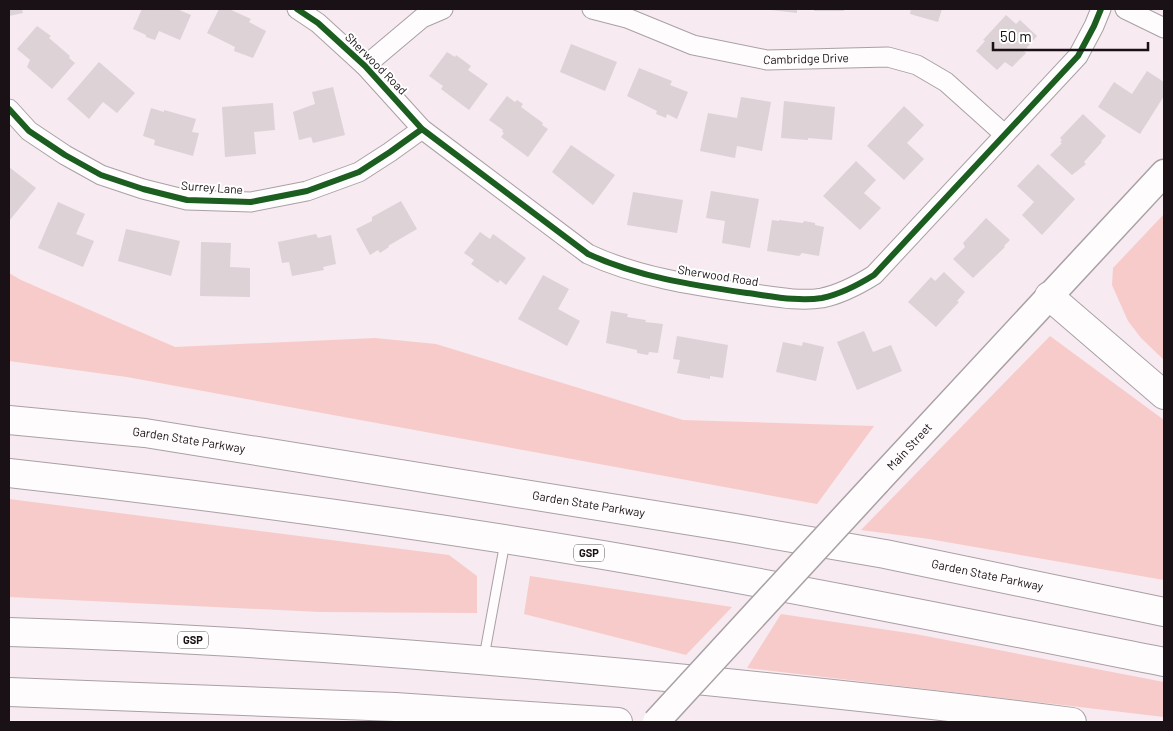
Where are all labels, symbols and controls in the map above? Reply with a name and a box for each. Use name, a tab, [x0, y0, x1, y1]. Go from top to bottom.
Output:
scale bar	[993, 20, 1148, 52]
text: 50 m	[1000, 27, 1032, 45]
street label: Sherwood Road	[343, 30, 410, 97]
street label: Cambridge Drive	[762, 50, 849, 67]
street label: Surrey Lane	[181, 178, 243, 196]
street label: Sherwood Road	[677, 262, 760, 288]
street label: Main Street	[884, 420, 934, 473]
street label: Garden State Parkway	[132, 424, 247, 455]
street label: Garden State Parkway	[532, 487, 647, 519]
road number: GSP	[574, 544, 604, 562]
street label: Garden State Parkway	[930, 556, 1045, 593]
road number: GSP	[178, 632, 208, 648]

